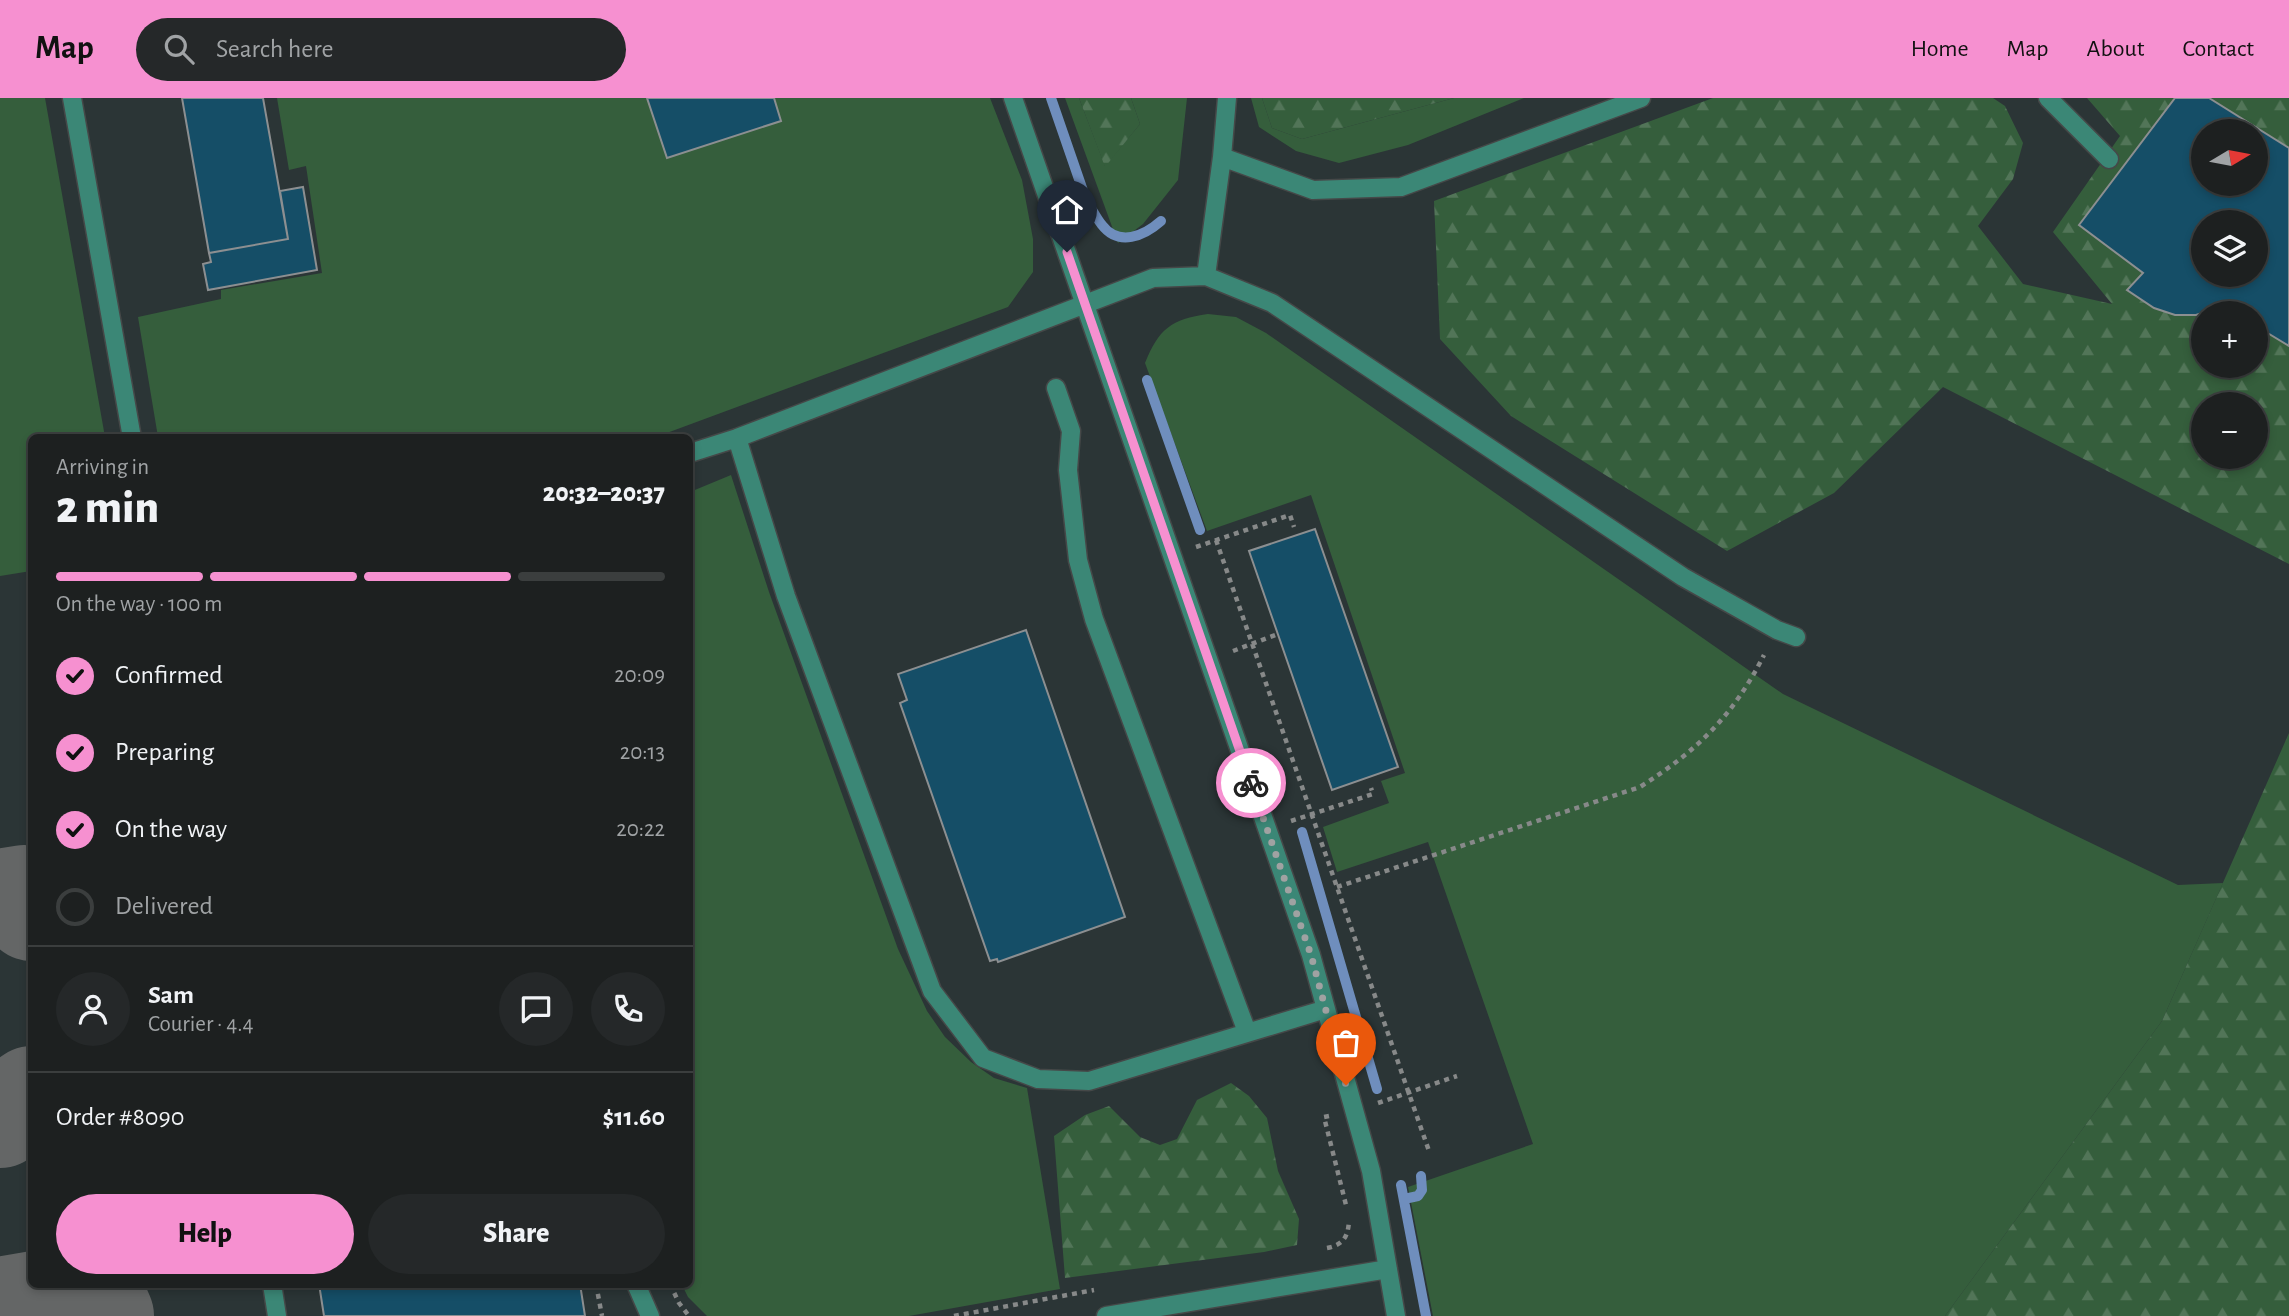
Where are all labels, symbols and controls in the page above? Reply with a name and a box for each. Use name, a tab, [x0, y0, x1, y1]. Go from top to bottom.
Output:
search box	[136, 18, 626, 81]
icon: search	[160, 30, 198, 68]
text: Map	[35, 32, 94, 65]
text: Search here	[216, 36, 334, 62]
text: Home	[1911, 37, 1969, 61]
text: Map	[2007, 37, 2049, 61]
text: About	[2087, 37, 2144, 61]
text: Contact	[2182, 37, 2254, 61]
north arrow	[2191, 119, 2268, 196]
map controls	[2191, 119, 2268, 469]
pin	[1037, 180, 1097, 252]
icon: home	[1048, 191, 1086, 229]
button: layers	[2191, 210, 2268, 287]
button: +	[2191, 301, 2268, 378]
button: −	[2191, 392, 2268, 469]
text: Arriving in	[56, 456, 149, 479]
text: 20:32–20:37	[543, 480, 665, 506]
text: 2 min	[56, 485, 159, 531]
text: On the way · 100 m	[56, 593, 223, 616]
icon: check	[56, 657, 94, 695]
text: Confirmed	[115, 662, 223, 688]
text: 20:09	[614, 664, 665, 687]
icon: check	[56, 734, 94, 772]
text: Preparing	[115, 739, 214, 765]
text: 20:13	[620, 741, 665, 764]
courier	[1216, 748, 1286, 818]
icon: bike	[1232, 764, 1270, 802]
icon: check	[56, 811, 94, 849]
text: On the way	[115, 816, 227, 842]
text: 20:22	[616, 818, 665, 841]
text: Delivered	[115, 893, 213, 919]
button: person	[56, 972, 130, 1046]
button: chat	[499, 972, 573, 1046]
button: phone	[591, 972, 665, 1046]
text: Sam	[148, 982, 194, 1008]
text: Courier · 4.4	[148, 1013, 254, 1036]
pin	[1316, 1013, 1376, 1085]
icon: bag	[1327, 1024, 1365, 1062]
text: Order #8090	[56, 1104, 184, 1130]
text: $11.60	[603, 1104, 665, 1130]
button: Help	[56, 1194, 354, 1274]
button: Share	[368, 1194, 665, 1274]

